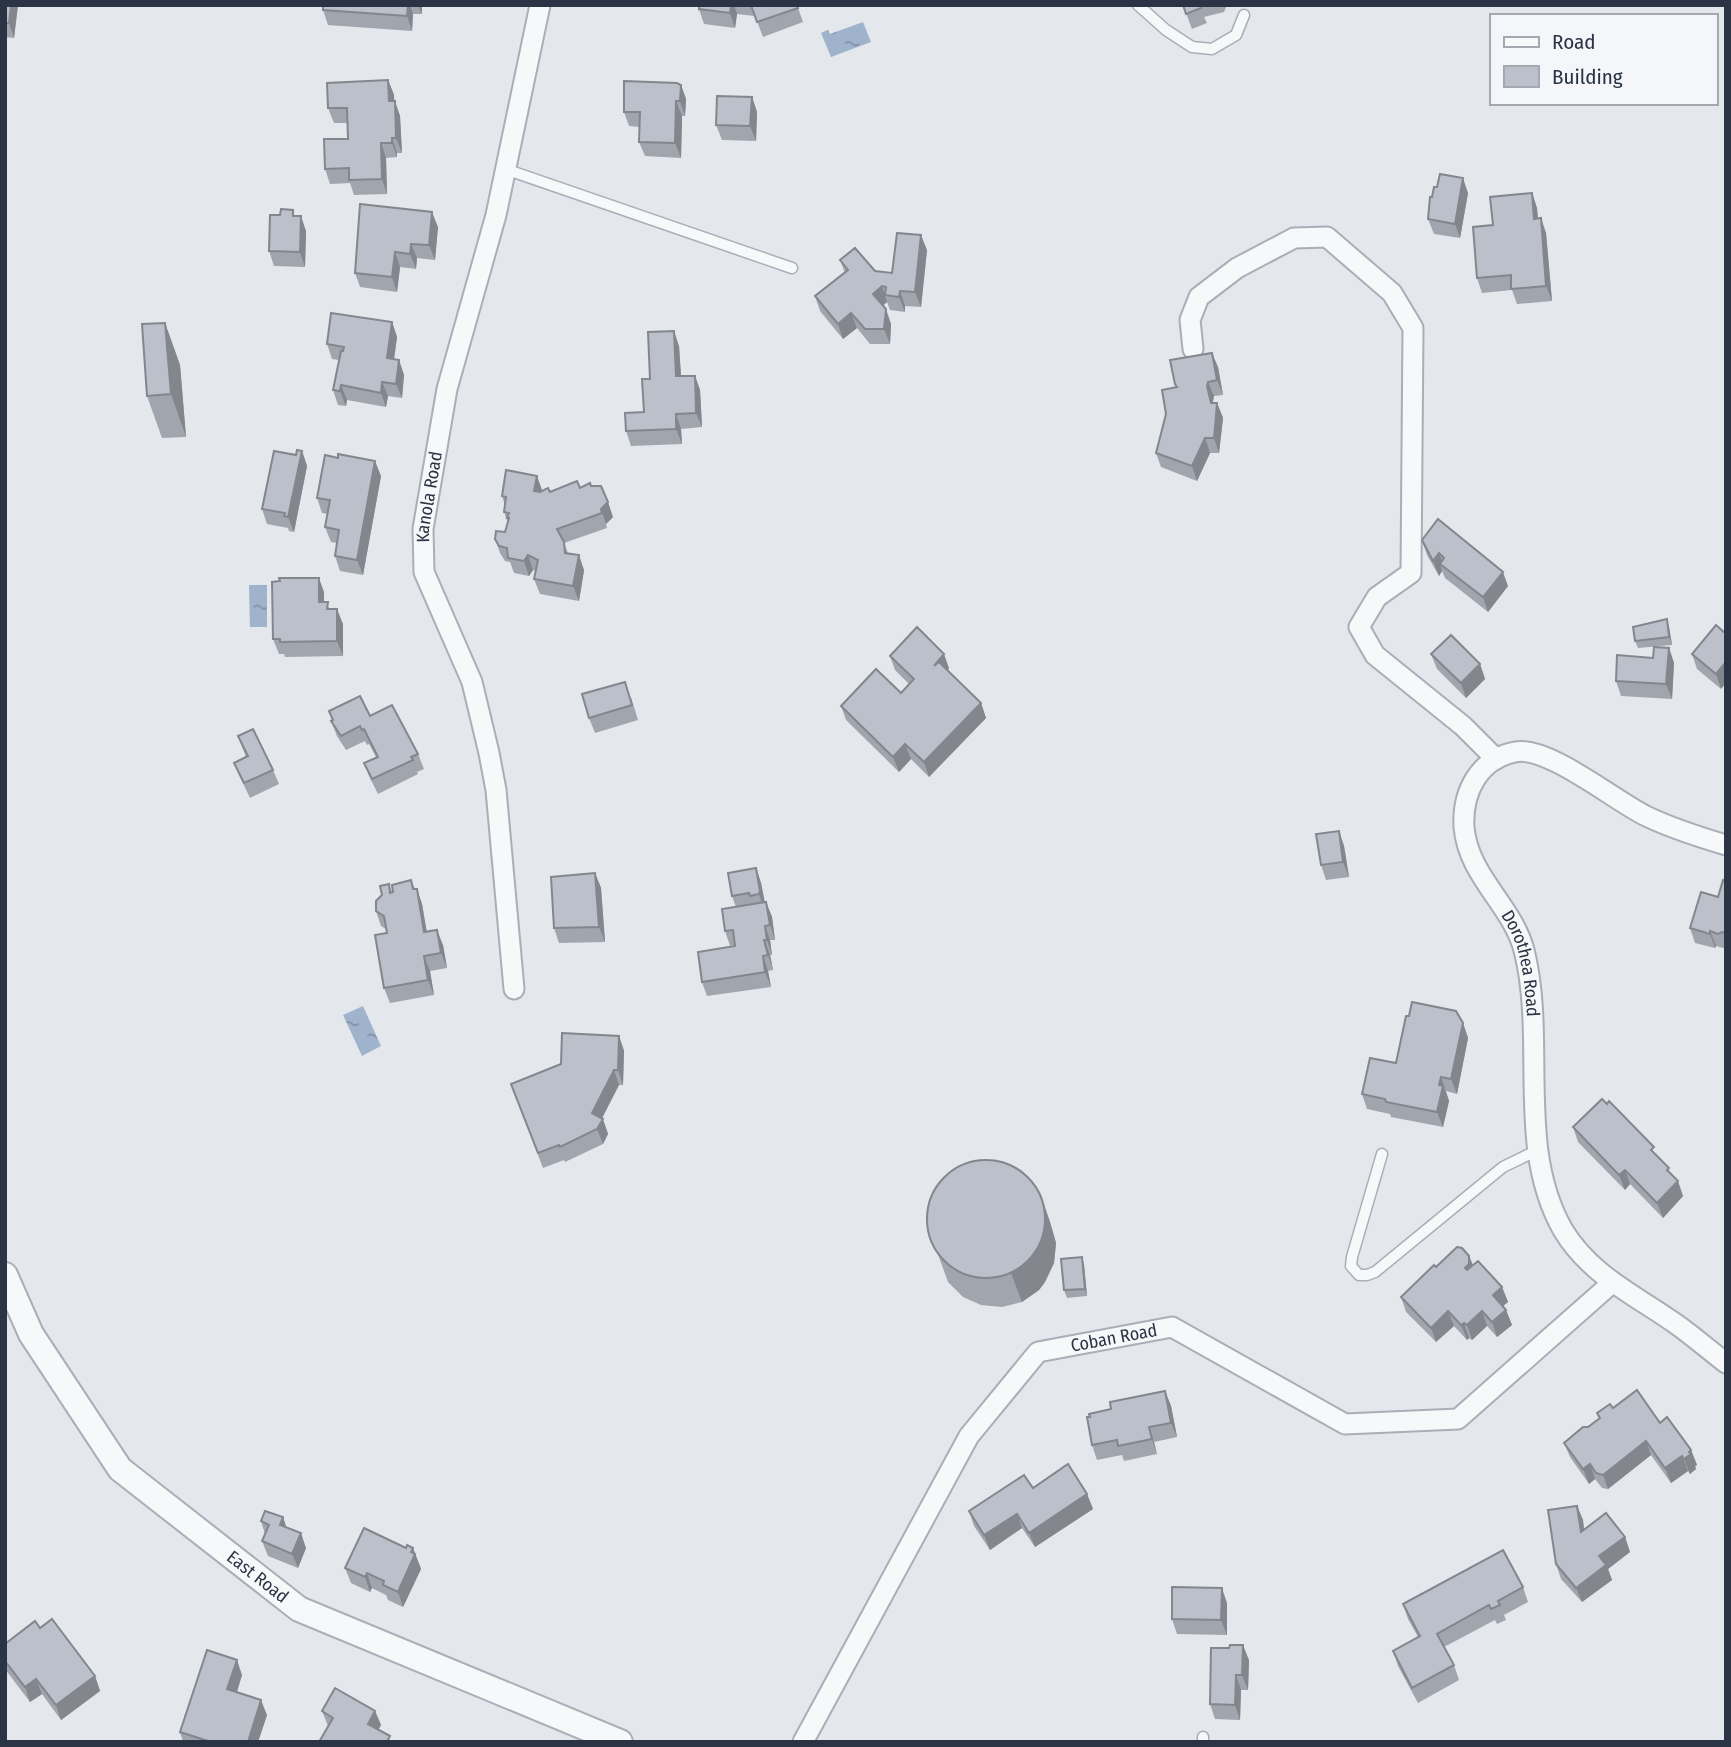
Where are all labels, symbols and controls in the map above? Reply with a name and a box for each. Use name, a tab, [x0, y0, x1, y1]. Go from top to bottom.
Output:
legend	[1490, 14, 1717, 105]
text: Road	[1552, 29, 1596, 55]
text: Building	[1552, 64, 1623, 90]
street label: Kanola Road	[411, 450, 447, 543]
street label: Dorothea Road	[1496, 906, 1544, 1017]
street label: Coban Road	[1069, 1319, 1159, 1357]
street label: East Road	[223, 1546, 293, 1608]

